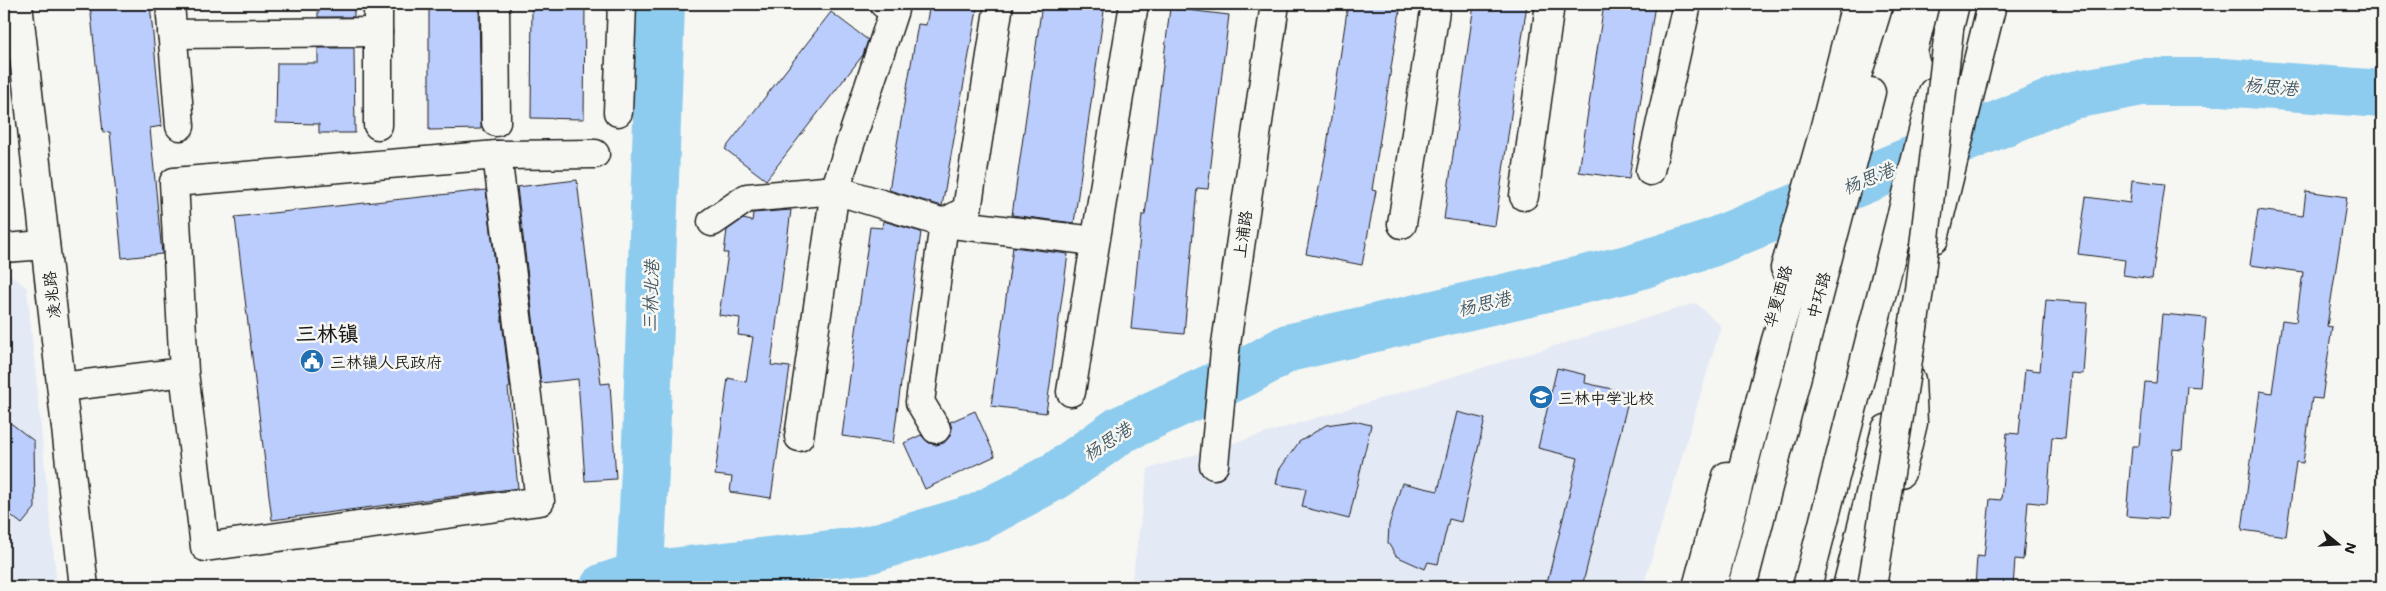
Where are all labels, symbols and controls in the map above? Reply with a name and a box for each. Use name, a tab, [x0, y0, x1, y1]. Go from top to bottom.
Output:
water label: 杨思港	[2243, 72, 2301, 100]
water label: 杨思港	[1838, 156, 1899, 199]
street label: 上浦路	[1228, 209, 1256, 259]
water label: 三林北港	[637, 258, 663, 332]
street label: 华夏西路	[1758, 262, 1796, 330]
street label: 中环路	[1802, 269, 1834, 321]
street label: 凌兆路	[38, 270, 64, 320]
water label: 杨思港	[1455, 285, 1515, 321]
district label: 三林镇	[296, 319, 359, 346]
public building icon: 三林镇人民政府	[299, 348, 325, 374]
place label: 三林镇人民政府	[330, 351, 442, 372]
school or university icon: 三林中学北校	[1528, 384, 1554, 410]
place label: 三林中学北校	[1558, 387, 1654, 408]
water label: 杨思港	[1078, 415, 1138, 466]
north arrow	[2314, 518, 2364, 568]
text: N	[2340, 540, 2362, 556]

